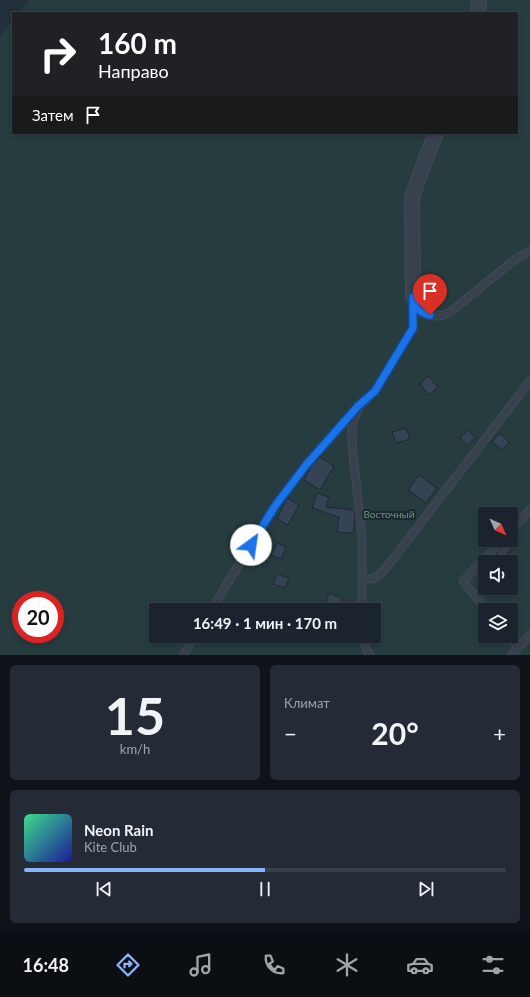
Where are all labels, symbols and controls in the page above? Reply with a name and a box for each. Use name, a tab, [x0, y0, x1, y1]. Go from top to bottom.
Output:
text: 160 m	[98, 26, 177, 60]
icon: right	[32, 28, 84, 80]
text: Направо	[98, 60, 169, 82]
icon: arrive	[82, 104, 104, 126]
text: Затем	[32, 106, 74, 124]
pin	[413, 274, 447, 315]
icon: arrive	[419, 280, 441, 302]
north arrow	[478, 507, 518, 547]
map controls	[478, 507, 518, 643]
park label: Восточный	[363, 508, 415, 520]
position arrow	[230, 524, 272, 566]
button: sound	[478, 555, 518, 595]
speed limit sign: 20	[12, 591, 64, 643]
button: layers	[478, 603, 518, 643]
text: 16:49 · 1 мин · 170 m	[193, 614, 337, 632]
text: 15	[105, 684, 165, 746]
text: Климат	[284, 695, 330, 711]
text: 20°	[371, 715, 419, 751]
text: −	[284, 720, 297, 747]
text: +	[493, 720, 506, 747]
text: km/h	[120, 741, 150, 757]
text: Neon Rain	[84, 821, 153, 839]
text: Kite Club	[84, 839, 137, 855]
icon: previous	[93, 878, 115, 900]
icon: pause	[254, 878, 276, 900]
icon: next	[415, 878, 437, 900]
icon: directions	[114, 951, 142, 979]
icon: music	[187, 951, 215, 979]
icon: phone	[260, 951, 288, 979]
icon: climate	[333, 951, 361, 979]
icon: car	[406, 951, 434, 979]
icon: filters	[479, 951, 507, 979]
text: 16:48	[23, 954, 69, 976]

